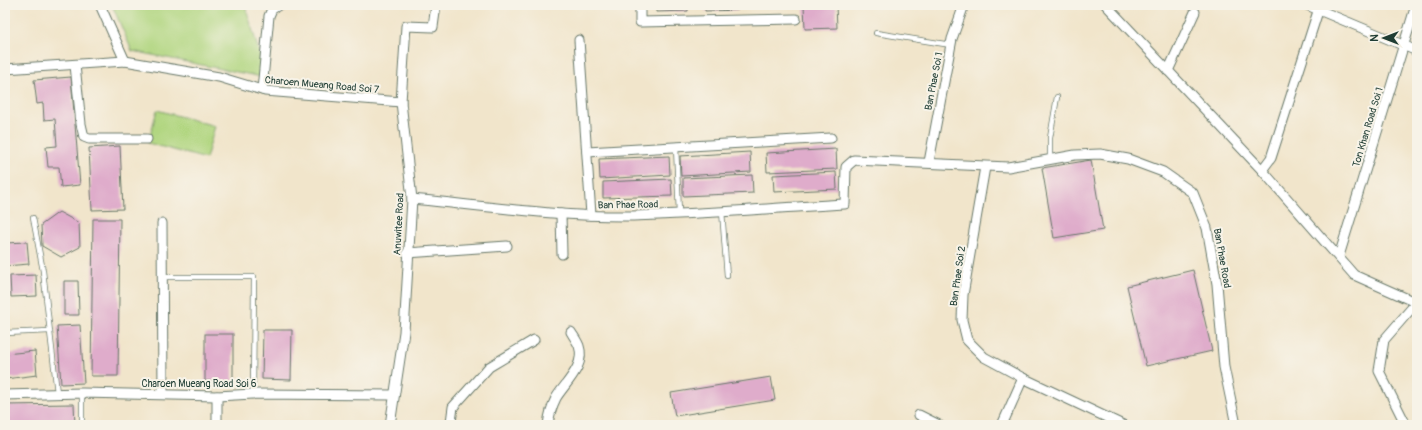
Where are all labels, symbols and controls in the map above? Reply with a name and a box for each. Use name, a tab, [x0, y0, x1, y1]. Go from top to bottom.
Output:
north arrow	[1364, 18, 1404, 58]
text: N	[1368, 34, 1381, 42]
street label: Ban Phae Soi 1	[922, 51, 946, 111]
street label: Charoen Mueang Road Soi 7	[264, 74, 380, 96]
street label: Ton Khan Road Soi 1	[1350, 86, 1386, 169]
street label: Anuwitee Road	[391, 192, 407, 256]
street label: Ban Phae Road	[598, 198, 658, 212]
street label: Ban Phae Road	[1211, 227, 1233, 289]
street label: Ban Phae Soi 2	[948, 245, 968, 307]
street label: Charoen Mueang Road Soi 6	[141, 378, 257, 390]

